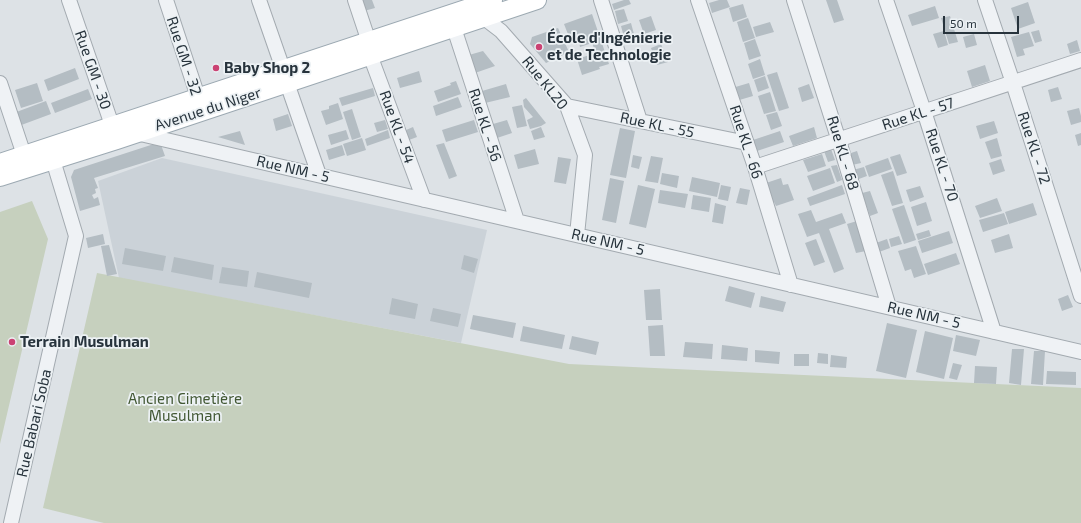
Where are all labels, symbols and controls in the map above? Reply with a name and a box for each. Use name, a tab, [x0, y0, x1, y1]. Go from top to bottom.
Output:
scale bar	[945, 8, 1021, 34]
street label: Rue GM - 32	[163, 14, 205, 98]
text: 50 m	[950, 16, 977, 30]
street label: Rue GM - 30	[71, 28, 115, 112]
place label: École d'Ingénierie et de Technologie	[547, 29, 672, 64]
marker: École d'Ingénierie et de Technologie	[534, 42, 544, 52]
street label: Rue KL20	[518, 53, 572, 113]
place label: Baby Shop 2	[224, 59, 310, 77]
marker: Baby Shop 2	[211, 63, 221, 73]
street label: Avenue du Niger	[153, 83, 263, 135]
street label: Rue KL - 56	[465, 86, 505, 164]
street label: Rue KL - 54	[375, 88, 419, 166]
street label: Rue KL - 57	[880, 94, 956, 134]
street label: Rue KL - 66	[726, 103, 766, 181]
street label: Rue KL - 55	[618, 108, 696, 142]
street label: Rue KL - 72	[1014, 109, 1054, 187]
street label: Rue KL - 68	[823, 114, 863, 192]
street label: Rue KL - 70	[922, 126, 962, 204]
street label: Rue NM - 5	[255, 152, 331, 186]
street label: Rue NM - 5	[570, 225, 646, 259]
street label: Rue NM - 5	[886, 298, 962, 332]
place label: Terrain Musulman	[20, 333, 149, 351]
marker: Terrain Musulman	[7, 337, 17, 347]
street label: Rue Babari Soba	[13, 367, 55, 479]
park label: Ancien Cimetière Musulman	[128, 390, 242, 425]

